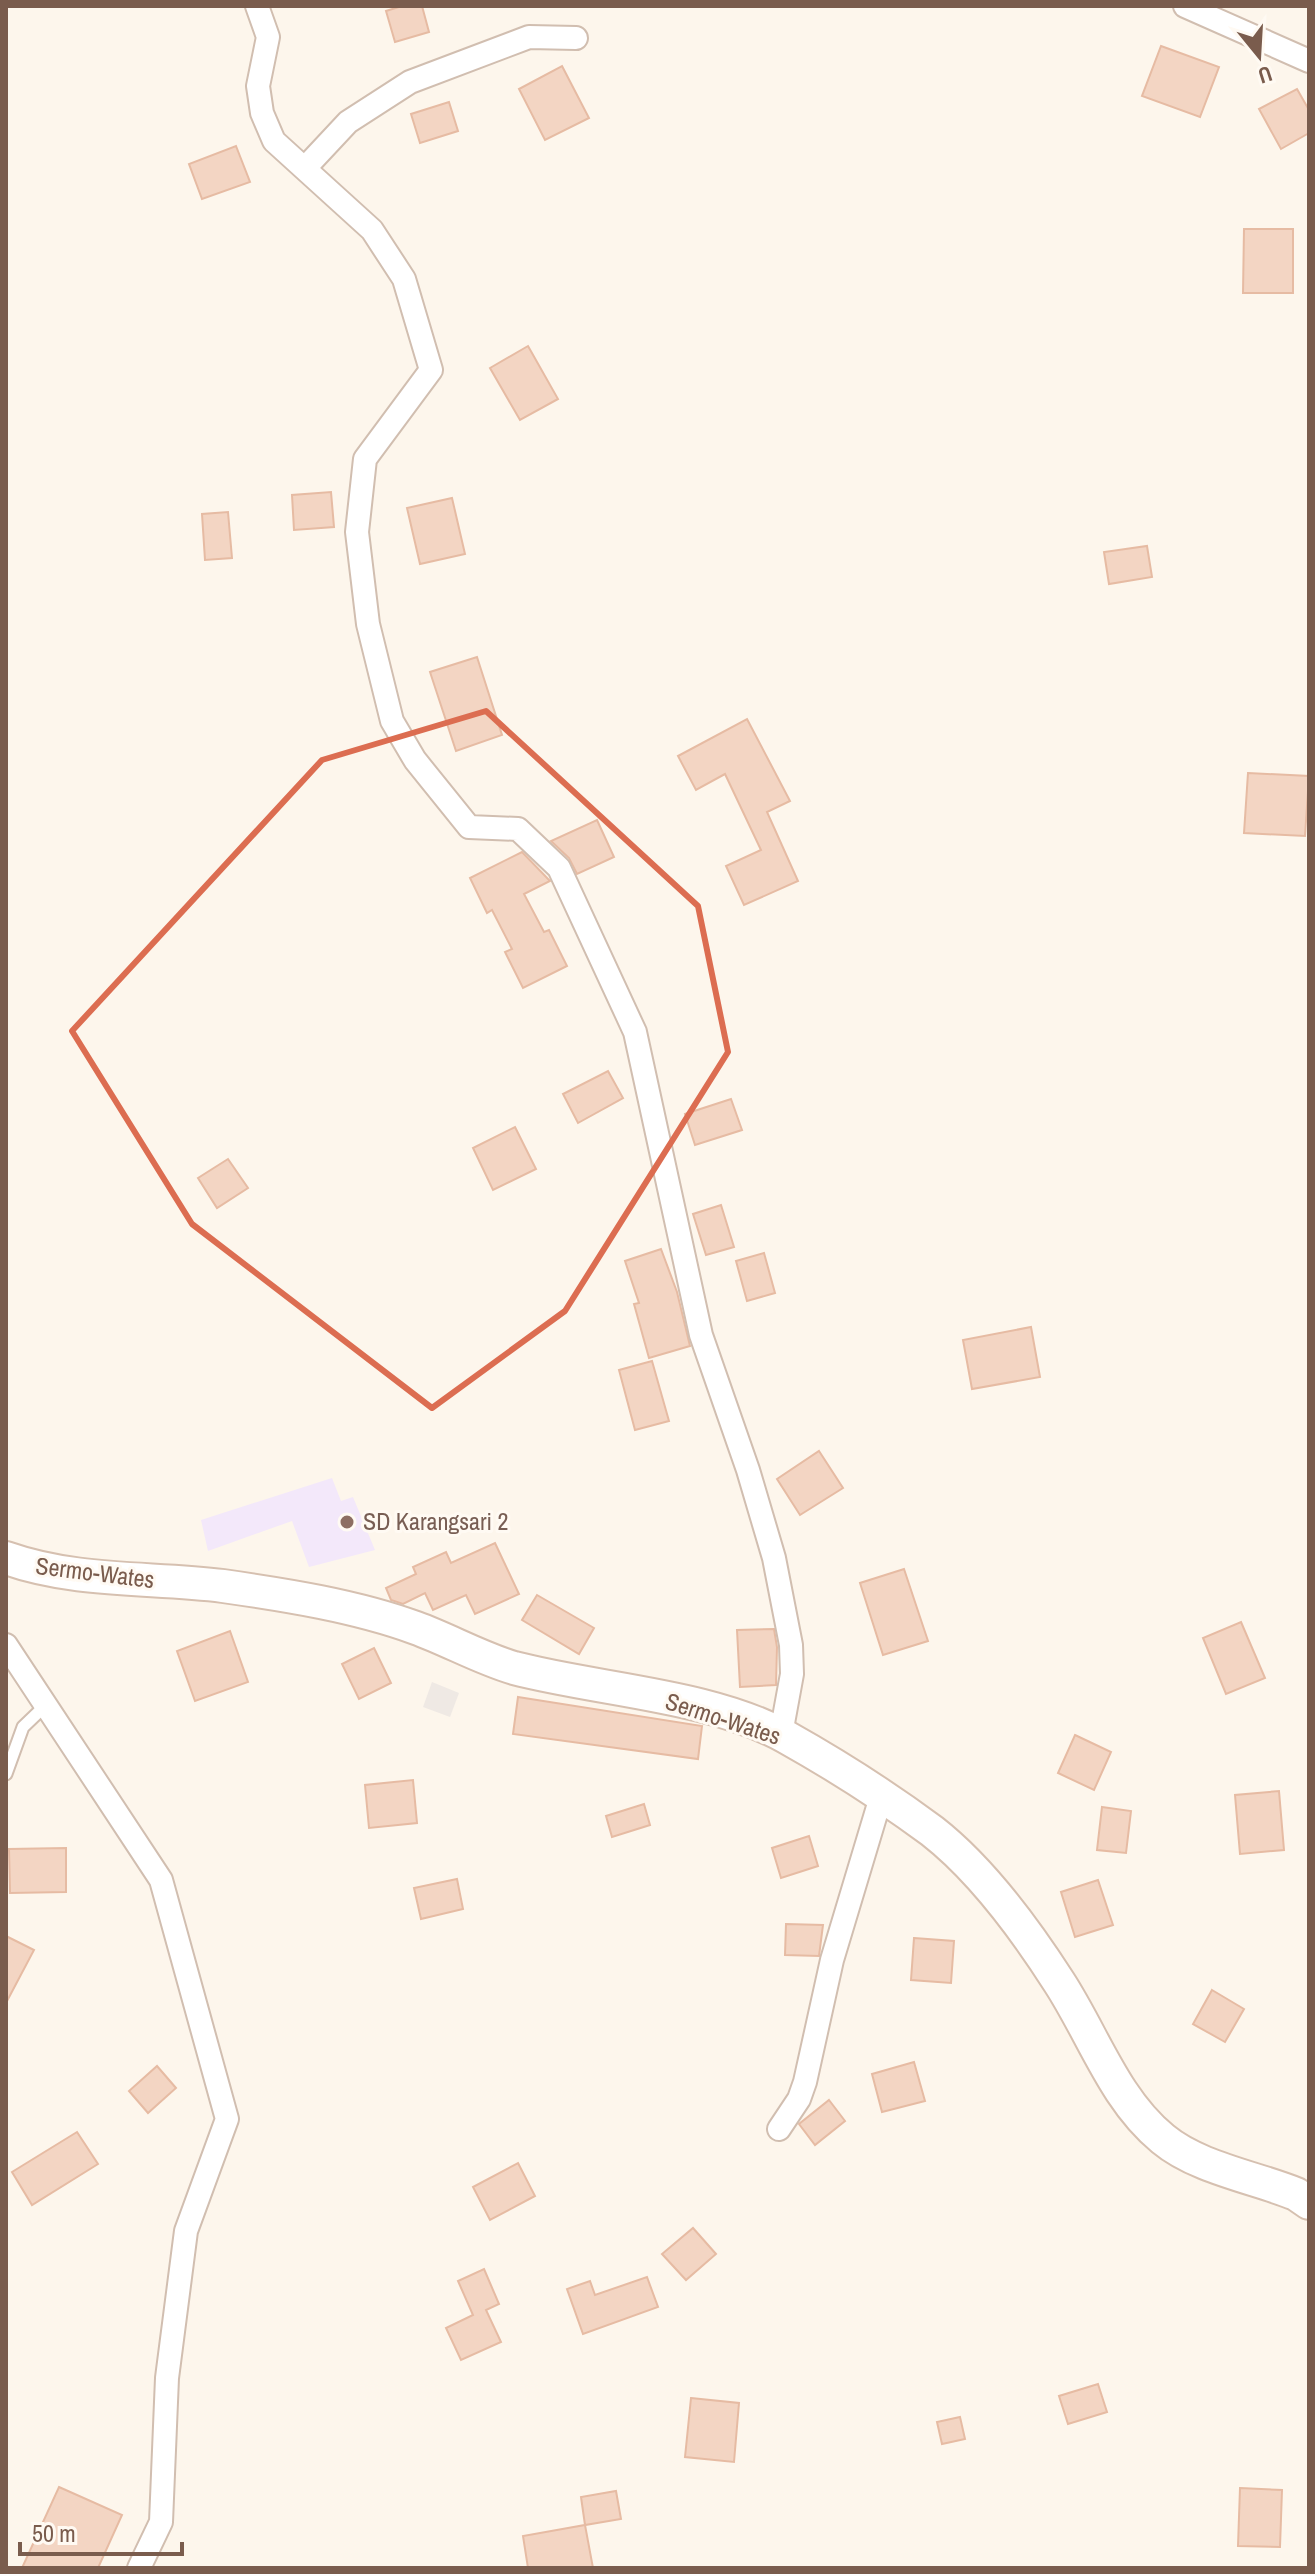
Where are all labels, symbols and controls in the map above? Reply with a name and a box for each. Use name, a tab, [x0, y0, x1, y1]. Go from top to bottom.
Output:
north arrow	[1219, 16, 1299, 96]
text: U	[1254, 59, 1276, 91]
place label: SD Karangsari 2	[363, 1505, 509, 1537]
marker: SD Karangsari 2	[338, 1513, 356, 1531]
street label: Sermo-Wates	[34, 1549, 156, 1595]
street label: Sermo-Wates	[662, 1684, 785, 1752]
scale bar	[20, 2506, 182, 2556]
text: 50 m	[32, 2517, 76, 2549]

